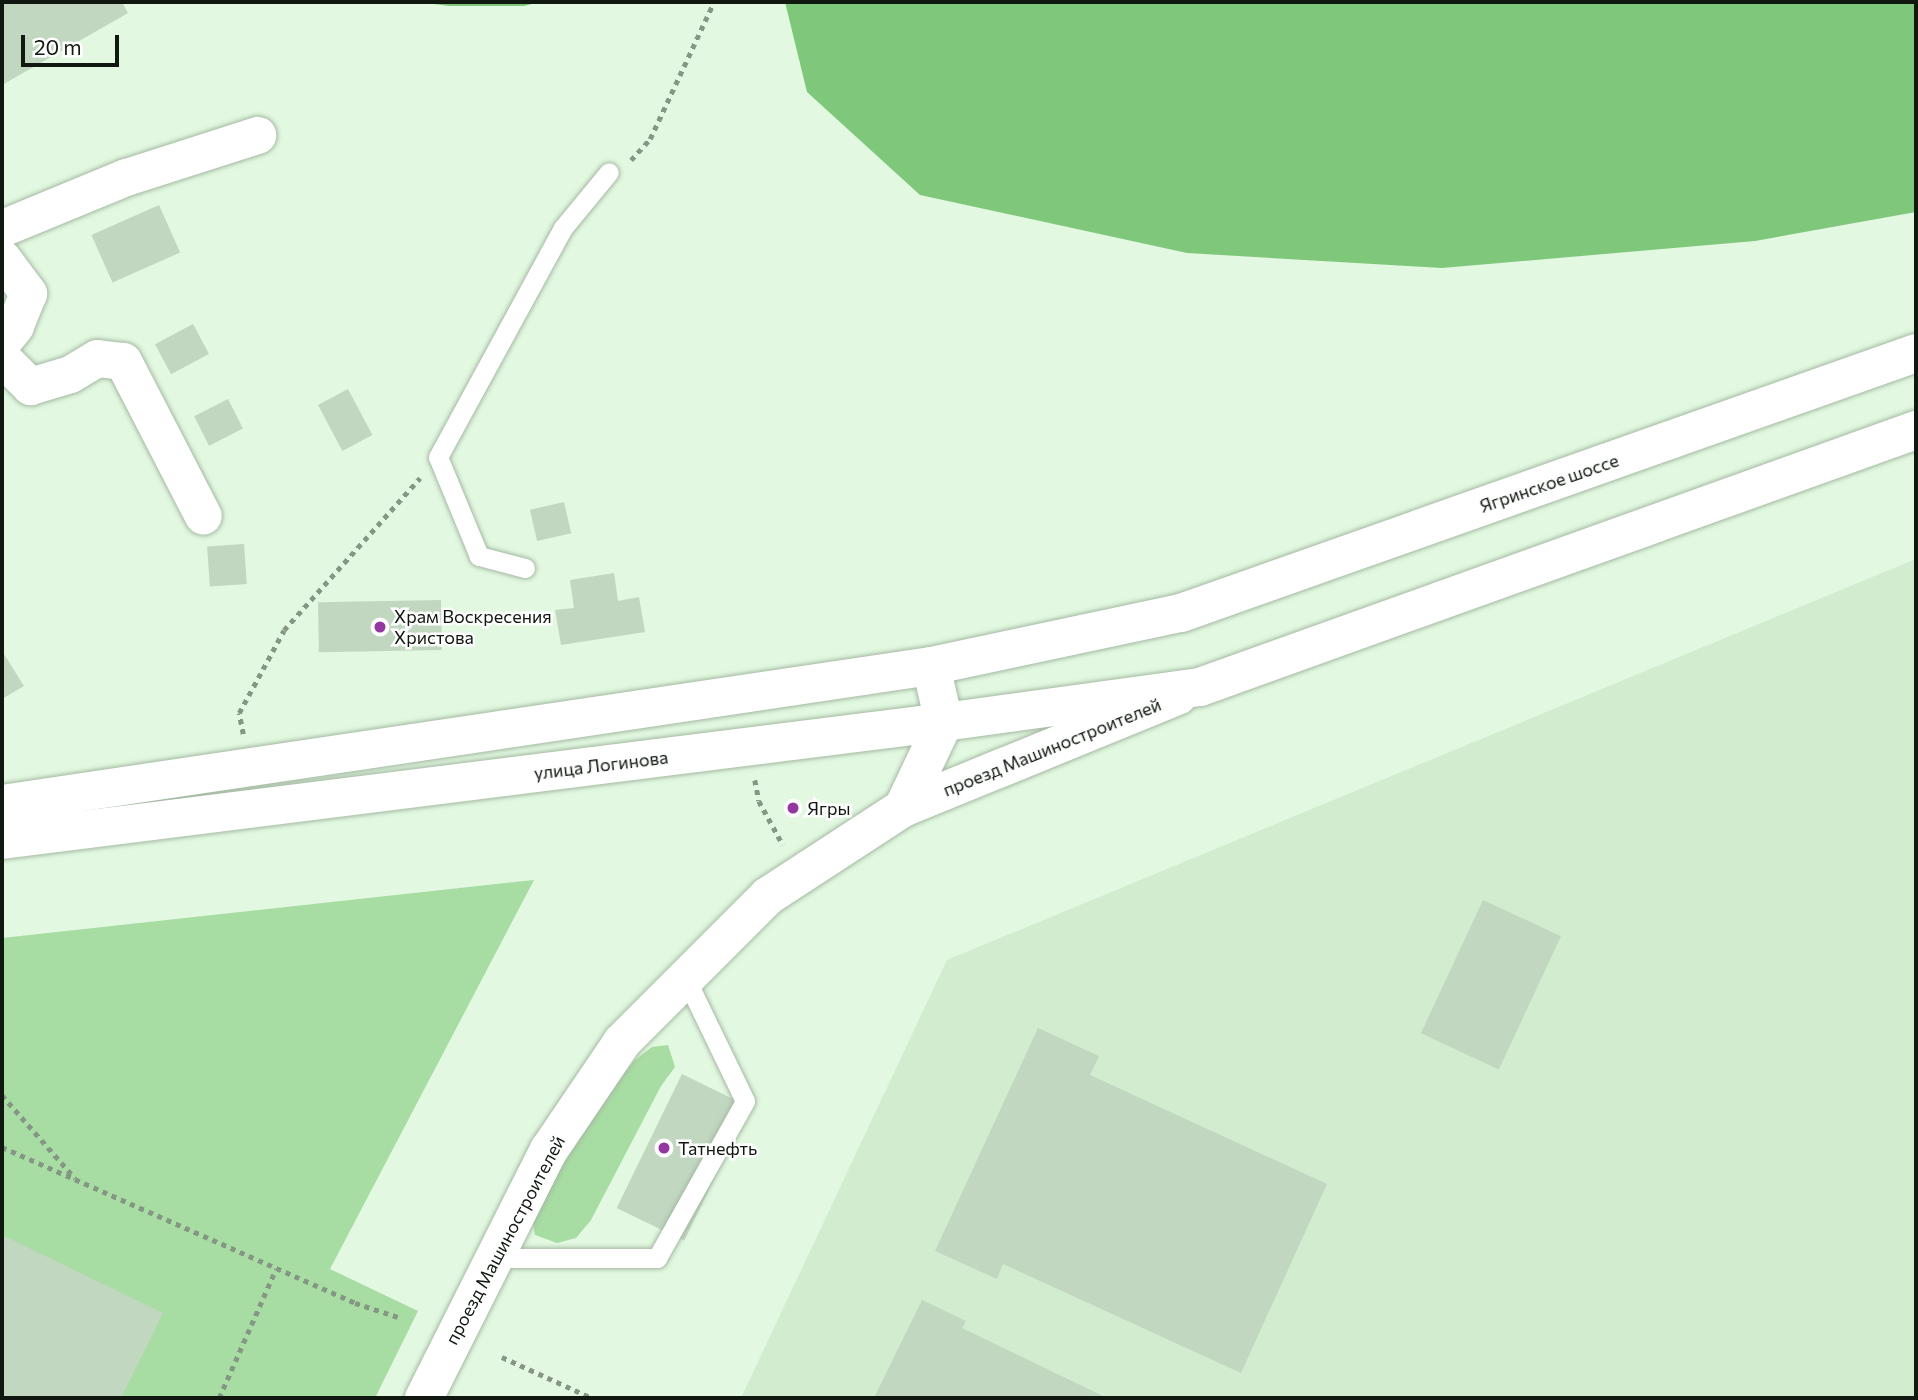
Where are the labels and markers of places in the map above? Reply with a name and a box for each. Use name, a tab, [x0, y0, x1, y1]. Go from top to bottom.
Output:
place label: Храм Воскресения Христова	[394, 606, 552, 648]
marker: Храм Воскресения Христова	[372, 619, 388, 635]
place label: Ягры	[807, 797, 850, 819]
marker: Ягры	[785, 800, 801, 816]
place label: Татнефть	[678, 1137, 757, 1159]
marker: Татнефть	[656, 1140, 672, 1156]

